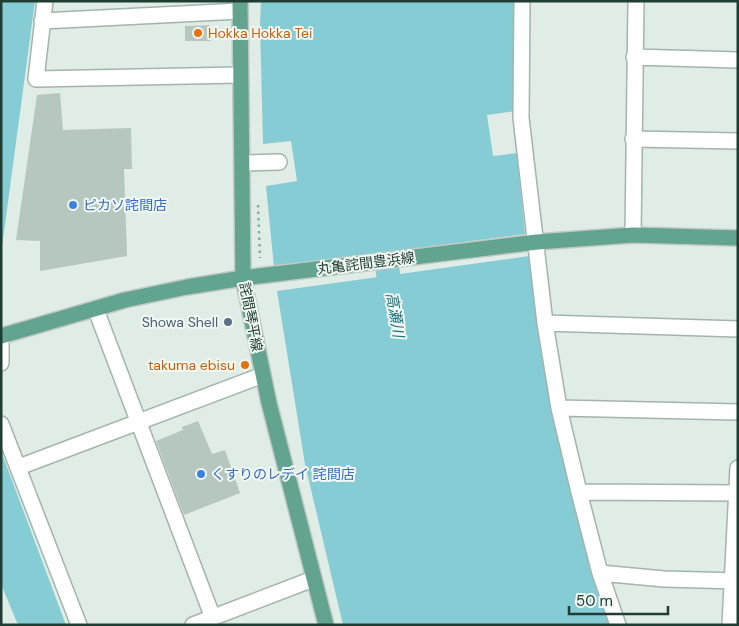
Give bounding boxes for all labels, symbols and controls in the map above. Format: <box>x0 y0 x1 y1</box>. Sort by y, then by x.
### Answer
place label: Hokka Hokka Tei <box>208 24 312 42</box>
marker: Hokka Hokka Tei <box>192 27 204 39</box>
place label: ピカソ詫間店 <box>83 196 167 214</box>
marker: ピカソ詫間店 <box>67 199 79 211</box>
street label: 丸亀詫間豊浜線 <box>316 248 416 278</box>
street label: 詫間琴平線 <box>235 281 267 353</box>
water label: 高瀬川 <box>382 291 409 341</box>
place label: Showa Shell <box>142 313 218 331</box>
marker: Showa Shell <box>222 316 234 328</box>
place label: takuma ebisu <box>148 356 235 374</box>
marker: takuma ebisu <box>239 359 251 371</box>
place label: くすりのレデイ 詫間店 <box>211 465 355 483</box>
marker: くすりのレデイ 詫間店 <box>195 468 207 480</box>
scale bar <box>569 584 668 616</box>
text: 50 m <box>576 591 613 611</box>

